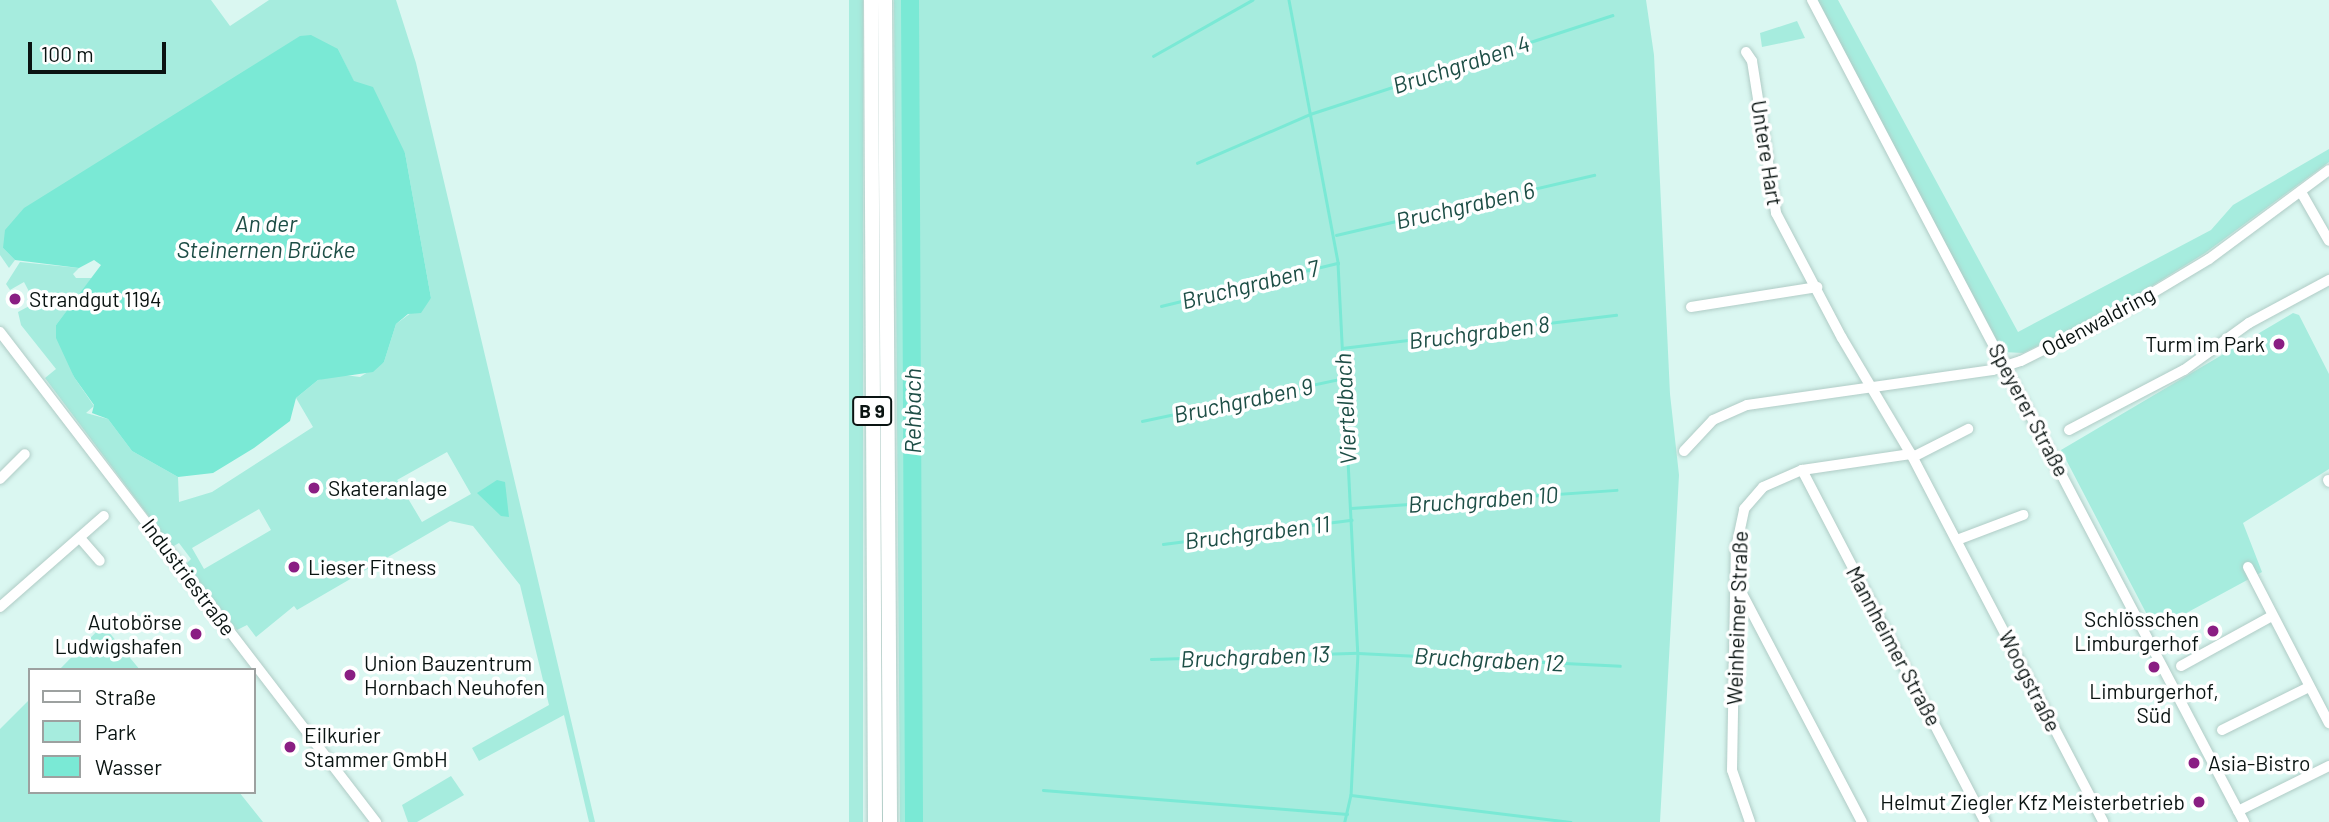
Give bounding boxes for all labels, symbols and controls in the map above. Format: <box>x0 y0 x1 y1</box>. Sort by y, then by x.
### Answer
scale bar <box>32 28 170 72</box>
water label: Bruchgraben 4 <box>1389 29 1533 99</box>
text: 100 m <box>41 41 94 66</box>
street label: Untere Hart <box>1746 98 1788 208</box>
water label: Bruchgraben 6 <box>1393 176 1537 234</box>
water label: An der Steinernen Brücke <box>177 209 355 263</box>
water label: Bruchgraben 7 <box>1178 254 1322 314</box>
street label: Odenwaldring <box>2037 281 2159 361</box>
place label: Strandgut 1194 <box>29 286 161 312</box>
marker: Strandgut 1194 <box>7 291 23 307</box>
water label: Bruchgraben 8 <box>1407 310 1551 354</box>
place label: Turm im Park <box>2145 331 2265 357</box>
marker: Turm im Park <box>2271 336 2287 352</box>
street label: Speyerer Straße <box>1983 339 2075 481</box>
water label: Viertelbach <box>1328 352 1362 466</box>
water label: Rehbach <box>898 368 926 454</box>
water label: Bruchgraben 9 <box>1171 372 1315 428</box>
road number: B 9 <box>851 396 893 426</box>
place label: Skateranlage <box>328 475 447 501</box>
marker: Skateranlage <box>306 480 322 496</box>
water label: Bruchgraben 10 <box>1407 480 1559 518</box>
water label: Bruchgraben 11 <box>1183 509 1331 555</box>
street label: Industriestraße <box>137 514 241 640</box>
street label: Weinheimer Straße <box>1721 530 1753 706</box>
place label: Lieser Fitness <box>308 554 436 580</box>
marker: Lieser Fitness <box>286 559 302 575</box>
street label: Mannheimer Straße <box>1841 562 1947 730</box>
place label: Schlösschen Limburgerhof <box>2074 606 2199 656</box>
place label: Autobörse Ludwigshafen <box>55 609 182 659</box>
marker: Schlösschen Limburgerhof <box>2205 623 2221 639</box>
marker: Autobörse Ludwigshafen <box>188 626 204 642</box>
street label: Woogstraße <box>1994 626 2066 736</box>
water label: Bruchgraben 13 <box>1180 640 1330 672</box>
water label: Bruchgraben 12 <box>1413 641 1565 677</box>
place label: Union Bauzentrum Hornbach Neuhofen <box>364 650 545 700</box>
marker: Limburgerhof, Süd <box>2146 659 2162 675</box>
marker: Union Bauzentrum Hornbach Neuhofen <box>342 667 358 683</box>
legend <box>28 668 256 794</box>
place label: Limburgerhof, Süd <box>2089 678 2219 728</box>
text: Straße <box>95 684 156 709</box>
text: Park <box>95 719 136 744</box>
place label: Eilkurier Stammer GmbH <box>304 722 448 772</box>
marker: Eilkurier Stammer GmbH <box>282 739 298 755</box>
place label: Asia-Bistro <box>2208 750 2310 776</box>
text: Wasser <box>95 754 162 779</box>
marker: Asia-Bistro <box>2186 755 2202 771</box>
place label: Helmut Ziegler Kfz Meisterbetrieb <box>1880 789 2185 815</box>
marker: Helmut Ziegler Kfz Meisterbetrieb <box>2191 794 2207 810</box>

